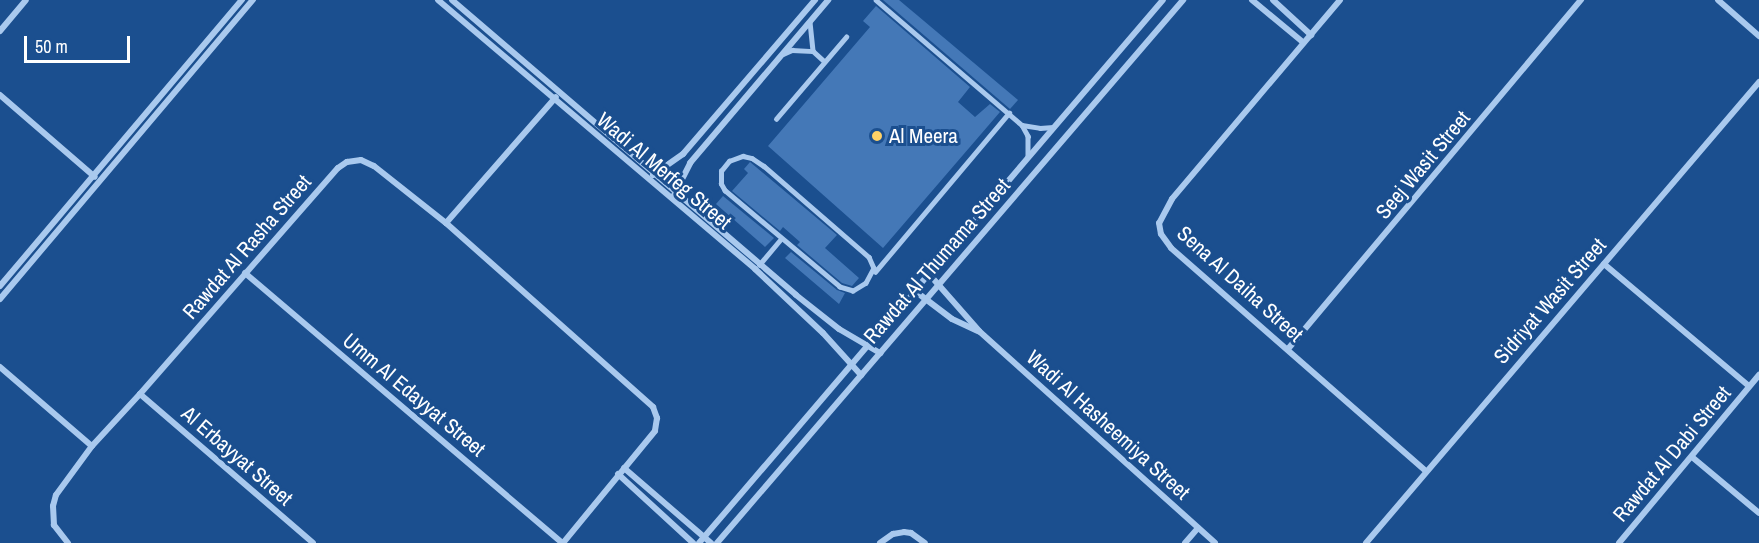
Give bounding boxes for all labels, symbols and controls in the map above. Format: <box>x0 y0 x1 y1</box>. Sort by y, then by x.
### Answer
scale bar <box>27 24 134 62</box>
text: 50 m <box>35 34 68 59</box>
street label: Seej Wasit Street <box>1370 106 1476 224</box>
street label: Wadi Al Merfeg Street <box>591 107 737 235</box>
place label: Al Meera <box>889 123 958 149</box>
marker: Al Meera <box>870 129 884 143</box>
street label: Rawdat Al Rasha Street <box>177 169 317 325</box>
street label: Rawdat Al Thumama Street <box>858 173 1016 349</box>
street label: Sena Al Daiha Street <box>1171 221 1309 347</box>
street label: Sidriyat Wasit Street <box>1489 233 1611 369</box>
street label: Umm Al Edayyat Street <box>337 328 491 462</box>
street label: Wadi Al Hasheemiya Street <box>1021 345 1195 505</box>
street label: Rawdat Al Dabi Street <box>1608 381 1736 527</box>
street label: Al Erbayyat Street <box>176 401 298 511</box>

